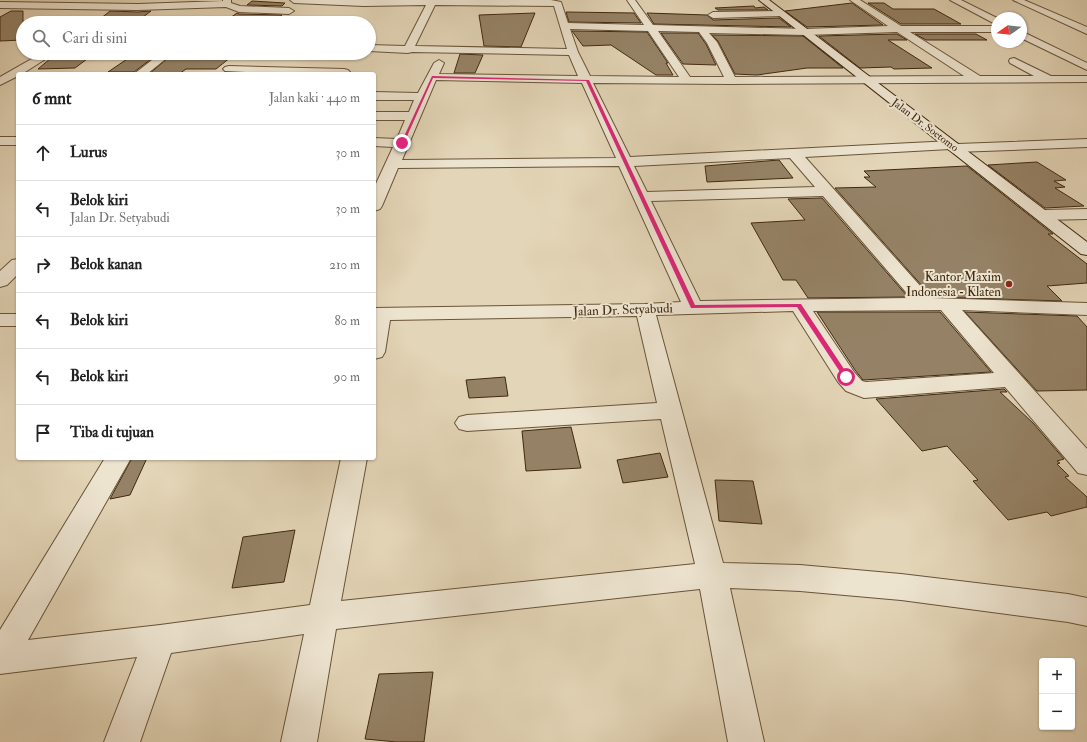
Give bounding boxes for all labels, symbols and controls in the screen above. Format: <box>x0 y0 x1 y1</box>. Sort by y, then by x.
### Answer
north arrow <box>991 12 1027 48</box>
search box <box>16 16 376 60</box>
icon: search <box>30 27 52 49</box>
text: Cari di sini <box>62 29 127 48</box>
text: 6 mnt <box>32 88 72 109</box>
text: Jalan kaki · 440 m <box>269 90 360 106</box>
street label: Jalan Dr. Soetomo <box>888 95 961 155</box>
route end <box>393 134 411 152</box>
icon: ahead <box>32 142 54 164</box>
text: Lurus <box>70 143 107 162</box>
text: 30 m <box>336 145 360 161</box>
text: Belok kiri <box>70 191 128 210</box>
icon: left <box>32 198 54 220</box>
text: 30 m <box>336 201 360 217</box>
text: Jalan Dr. Setyabudi <box>70 210 170 226</box>
icon: right <box>32 254 54 276</box>
text: Belok kanan <box>70 255 142 274</box>
text: 210 m <box>329 257 360 273</box>
place label: Kantor Maxim Indonesia - Klaten <box>906 269 1001 300</box>
marker: Kantor Maxim Indonesia - Klaten <box>1004 279 1014 289</box>
street label: Jalan Dr. Setyabudi <box>572 300 674 321</box>
icon: left <box>32 310 54 332</box>
text: Belok kiri <box>70 311 128 330</box>
text: 80 m <box>334 313 360 329</box>
icon: left <box>32 366 54 388</box>
text: Belok kiri <box>70 367 128 386</box>
route start <box>837 368 855 386</box>
text: 90 m <box>334 369 360 385</box>
icon: arrive <box>32 422 54 444</box>
text: Tiba di tujuan <box>70 423 154 442</box>
map controls <box>1039 658 1075 730</box>
button: + <box>1039 658 1075 694</box>
button: − <box>1039 694 1075 730</box>

